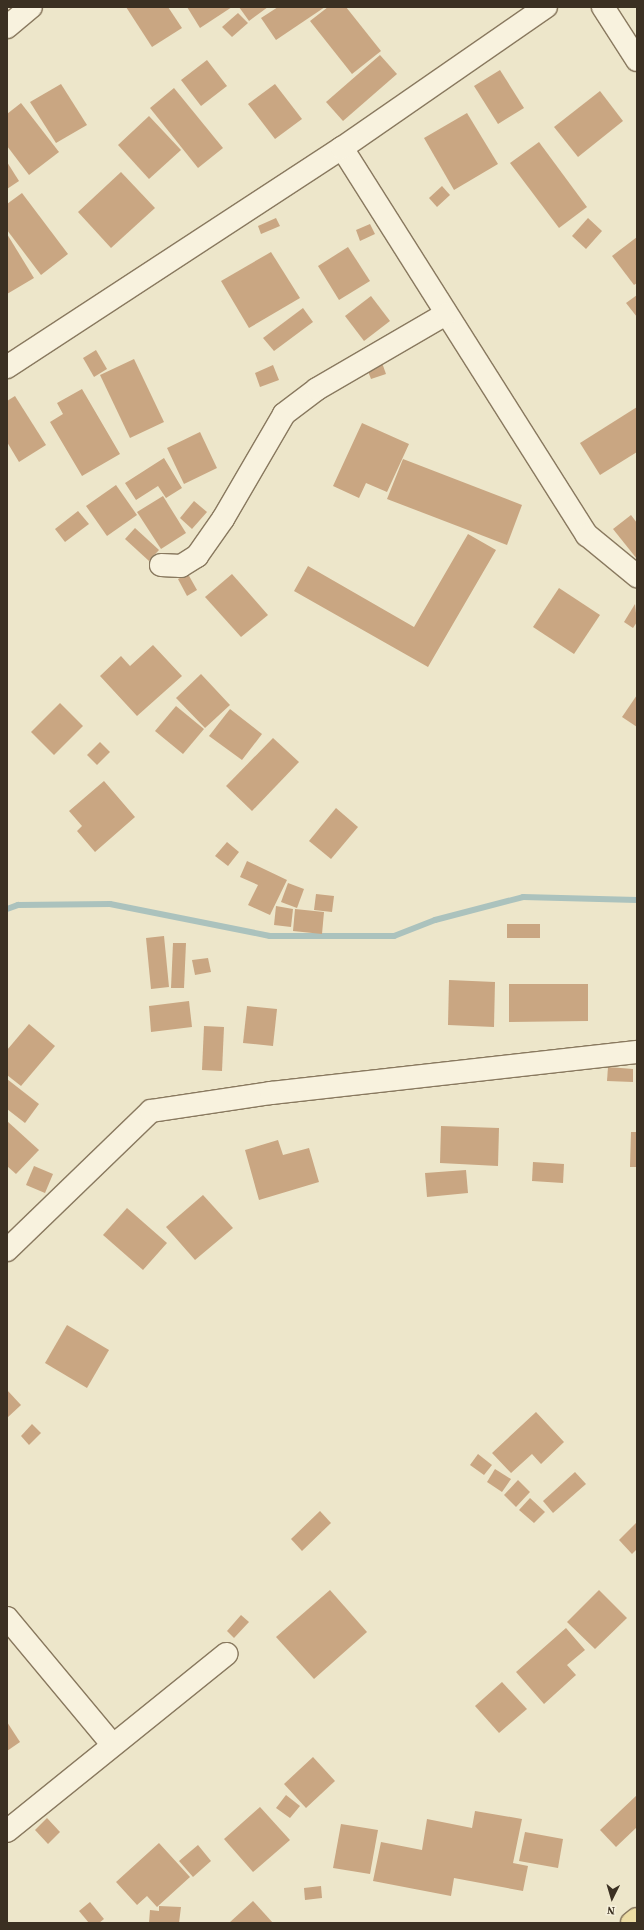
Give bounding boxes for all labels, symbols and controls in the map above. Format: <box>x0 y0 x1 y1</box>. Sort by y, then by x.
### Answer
north arrow <box>592 1878 632 1918</box>
text: N <box>606 1903 616 1918</box>

